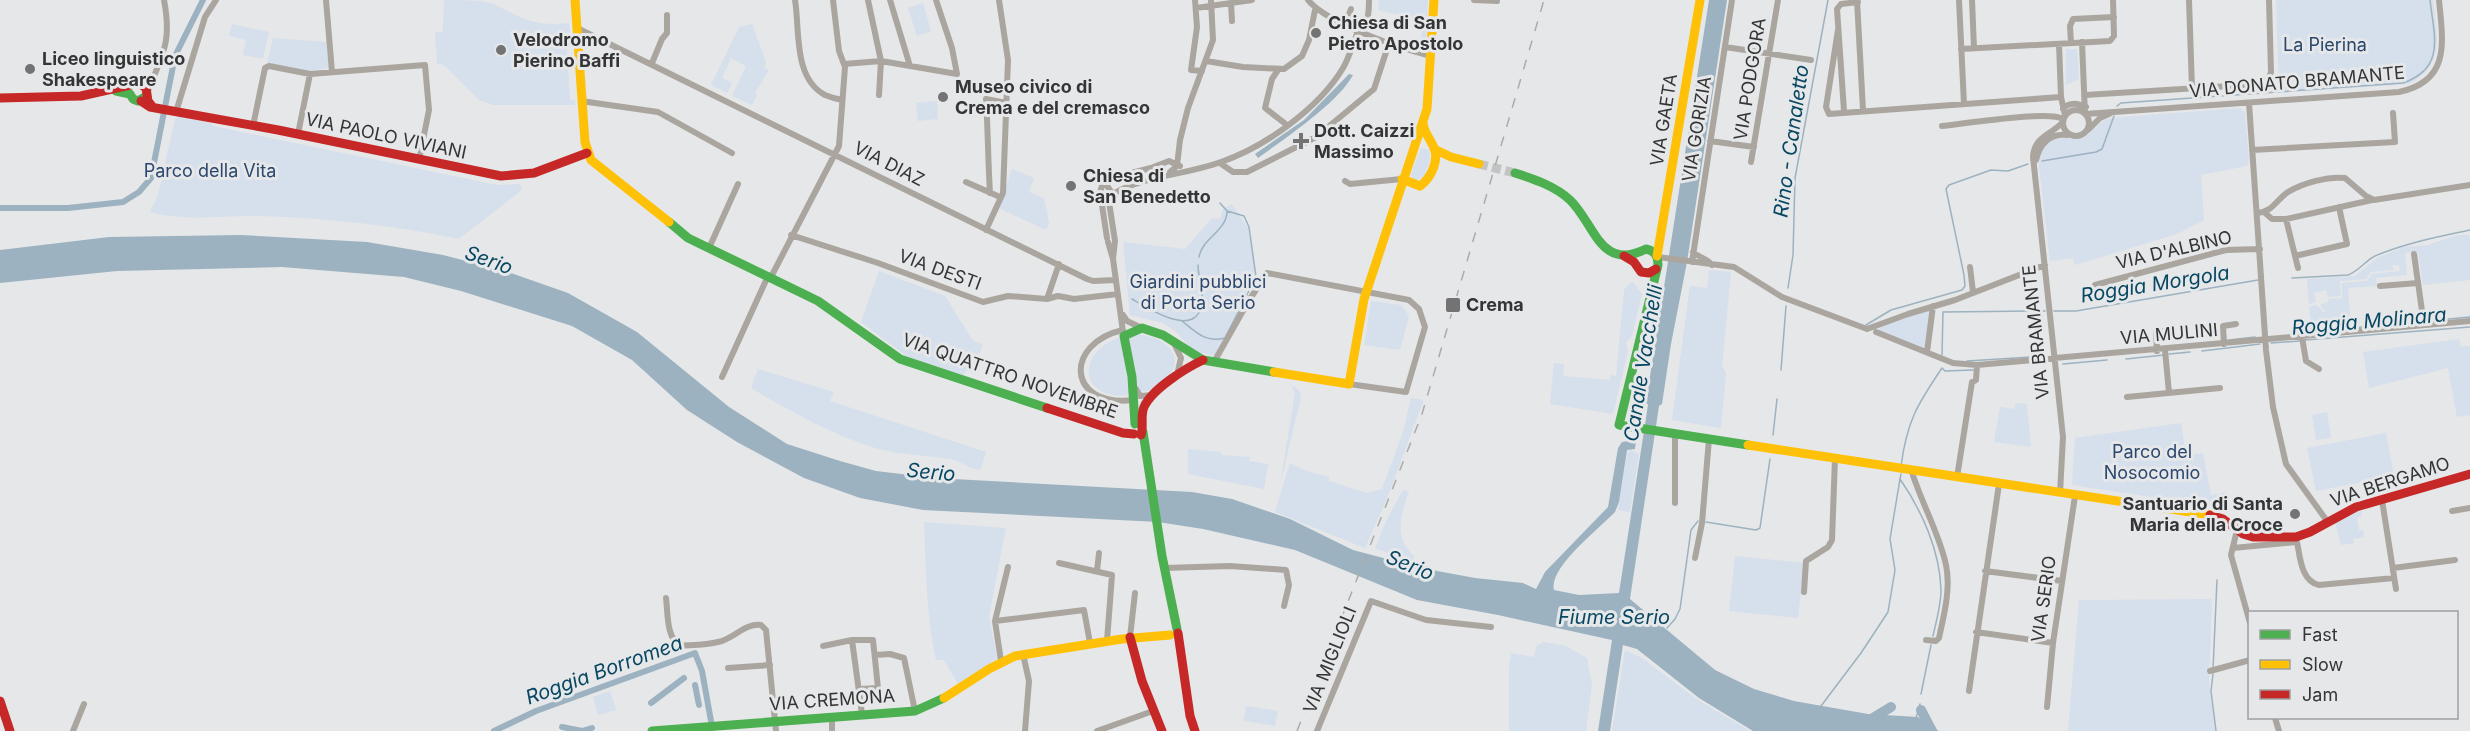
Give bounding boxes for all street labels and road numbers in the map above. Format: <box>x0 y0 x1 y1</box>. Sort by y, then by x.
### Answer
street label: VIA PODGORA <box>1729 16 1770 142</box>
street label: VIA DONATO BRAMANTE <box>2188 62 2406 101</box>
street label: VIA GAETA <box>1646 72 1681 168</box>
street label: VIA GORIZIA <box>1678 74 1715 183</box>
street label: VIA PAOLO VIVIANI <box>304 108 469 163</box>
street label: VIA DIAZ <box>850 137 928 190</box>
street label: VIA D'ALBINO <box>2114 226 2234 273</box>
street label: VIA DESTI <box>896 245 984 294</box>
street label: VIA BRAMANTE <box>2018 264 2053 400</box>
street label: VIA MULINI <box>2119 319 2219 348</box>
street label: VIA QUATTRO NOVEMBRE <box>900 329 1121 422</box>
street label: VIA BERGAMO <box>2327 452 2452 511</box>
street label: VIA SERIO <box>2027 554 2060 644</box>
street label: VIA MIGLIOLI <box>1299 603 1360 716</box>
street label: VIA CREMONA <box>768 685 896 714</box>

